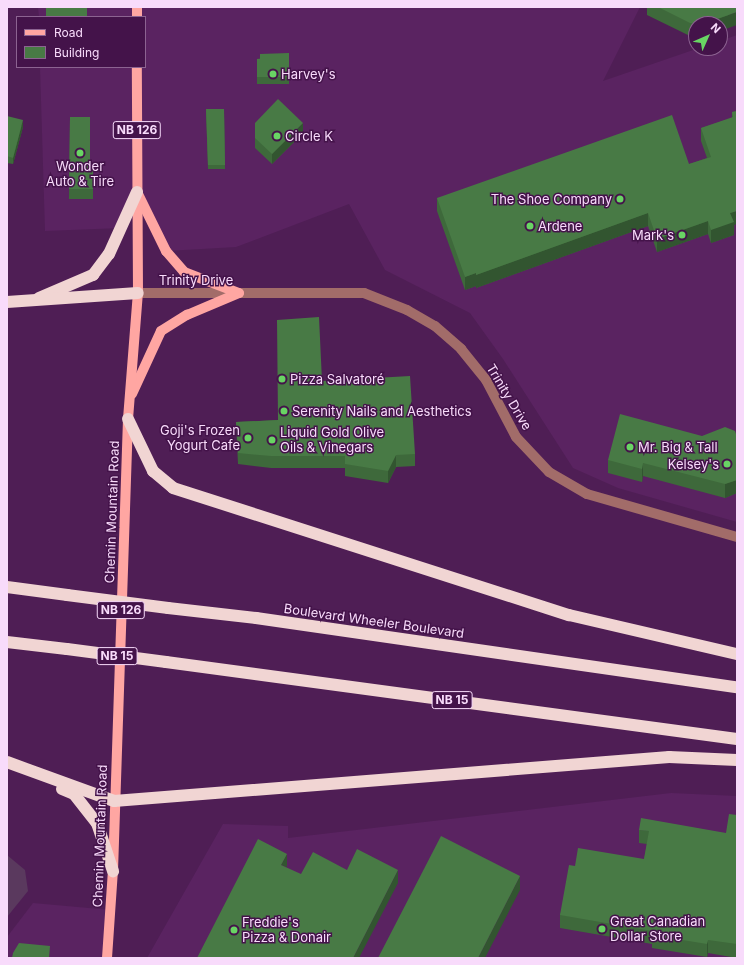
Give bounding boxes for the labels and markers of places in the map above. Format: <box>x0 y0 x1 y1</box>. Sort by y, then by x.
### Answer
place label: Harvey's <box>281 66 336 82</box>
marker: Harvey's <box>268 69 278 79</box>
place label: Circle K <box>285 128 333 144</box>
marker: Circle K <box>272 131 282 141</box>
marker: Wonder Auto & Tire <box>75 148 85 158</box>
place label: Wonder Auto & Tire <box>46 159 114 190</box>
place label: The Shoe Company <box>491 191 612 207</box>
marker: The Shoe Company <box>615 194 625 204</box>
place label: Ardene <box>538 218 582 234</box>
marker: Ardene <box>525 221 535 231</box>
place label: Mark's <box>632 227 674 243</box>
marker: Mark's <box>677 230 687 240</box>
place label: Pizza Salvatoré <box>290 371 384 387</box>
marker: Pizza Salvatoré <box>277 374 287 384</box>
place label: Serenity Nails and Aesthetics <box>292 403 472 419</box>
marker: Serenity Nails and Aesthetics <box>279 406 289 416</box>
place label: Goji's Frozen Yogurt Cafe <box>160 423 240 454</box>
place label: Liquid Gold Olive Oils & Vinegars <box>280 425 384 456</box>
marker: Goji's Frozen Yogurt Cafe <box>243 433 253 443</box>
marker: Liquid Gold Olive Oils & Vinegars <box>267 435 277 445</box>
place label: Mr. Big & Tall <box>638 439 718 455</box>
marker: Mr. Big & Tall <box>625 442 635 452</box>
place label: Kelsey's <box>668 456 719 472</box>
marker: Kelsey's <box>722 459 732 469</box>
place label: Great Canadian Dollar Store <box>610 914 705 945</box>
place label: Freddie's Pizza & Donair <box>242 915 331 946</box>
marker: Great Canadian Dollar Store <box>597 924 607 934</box>
marker: Freddie's Pizza & Donair <box>229 925 239 935</box>

